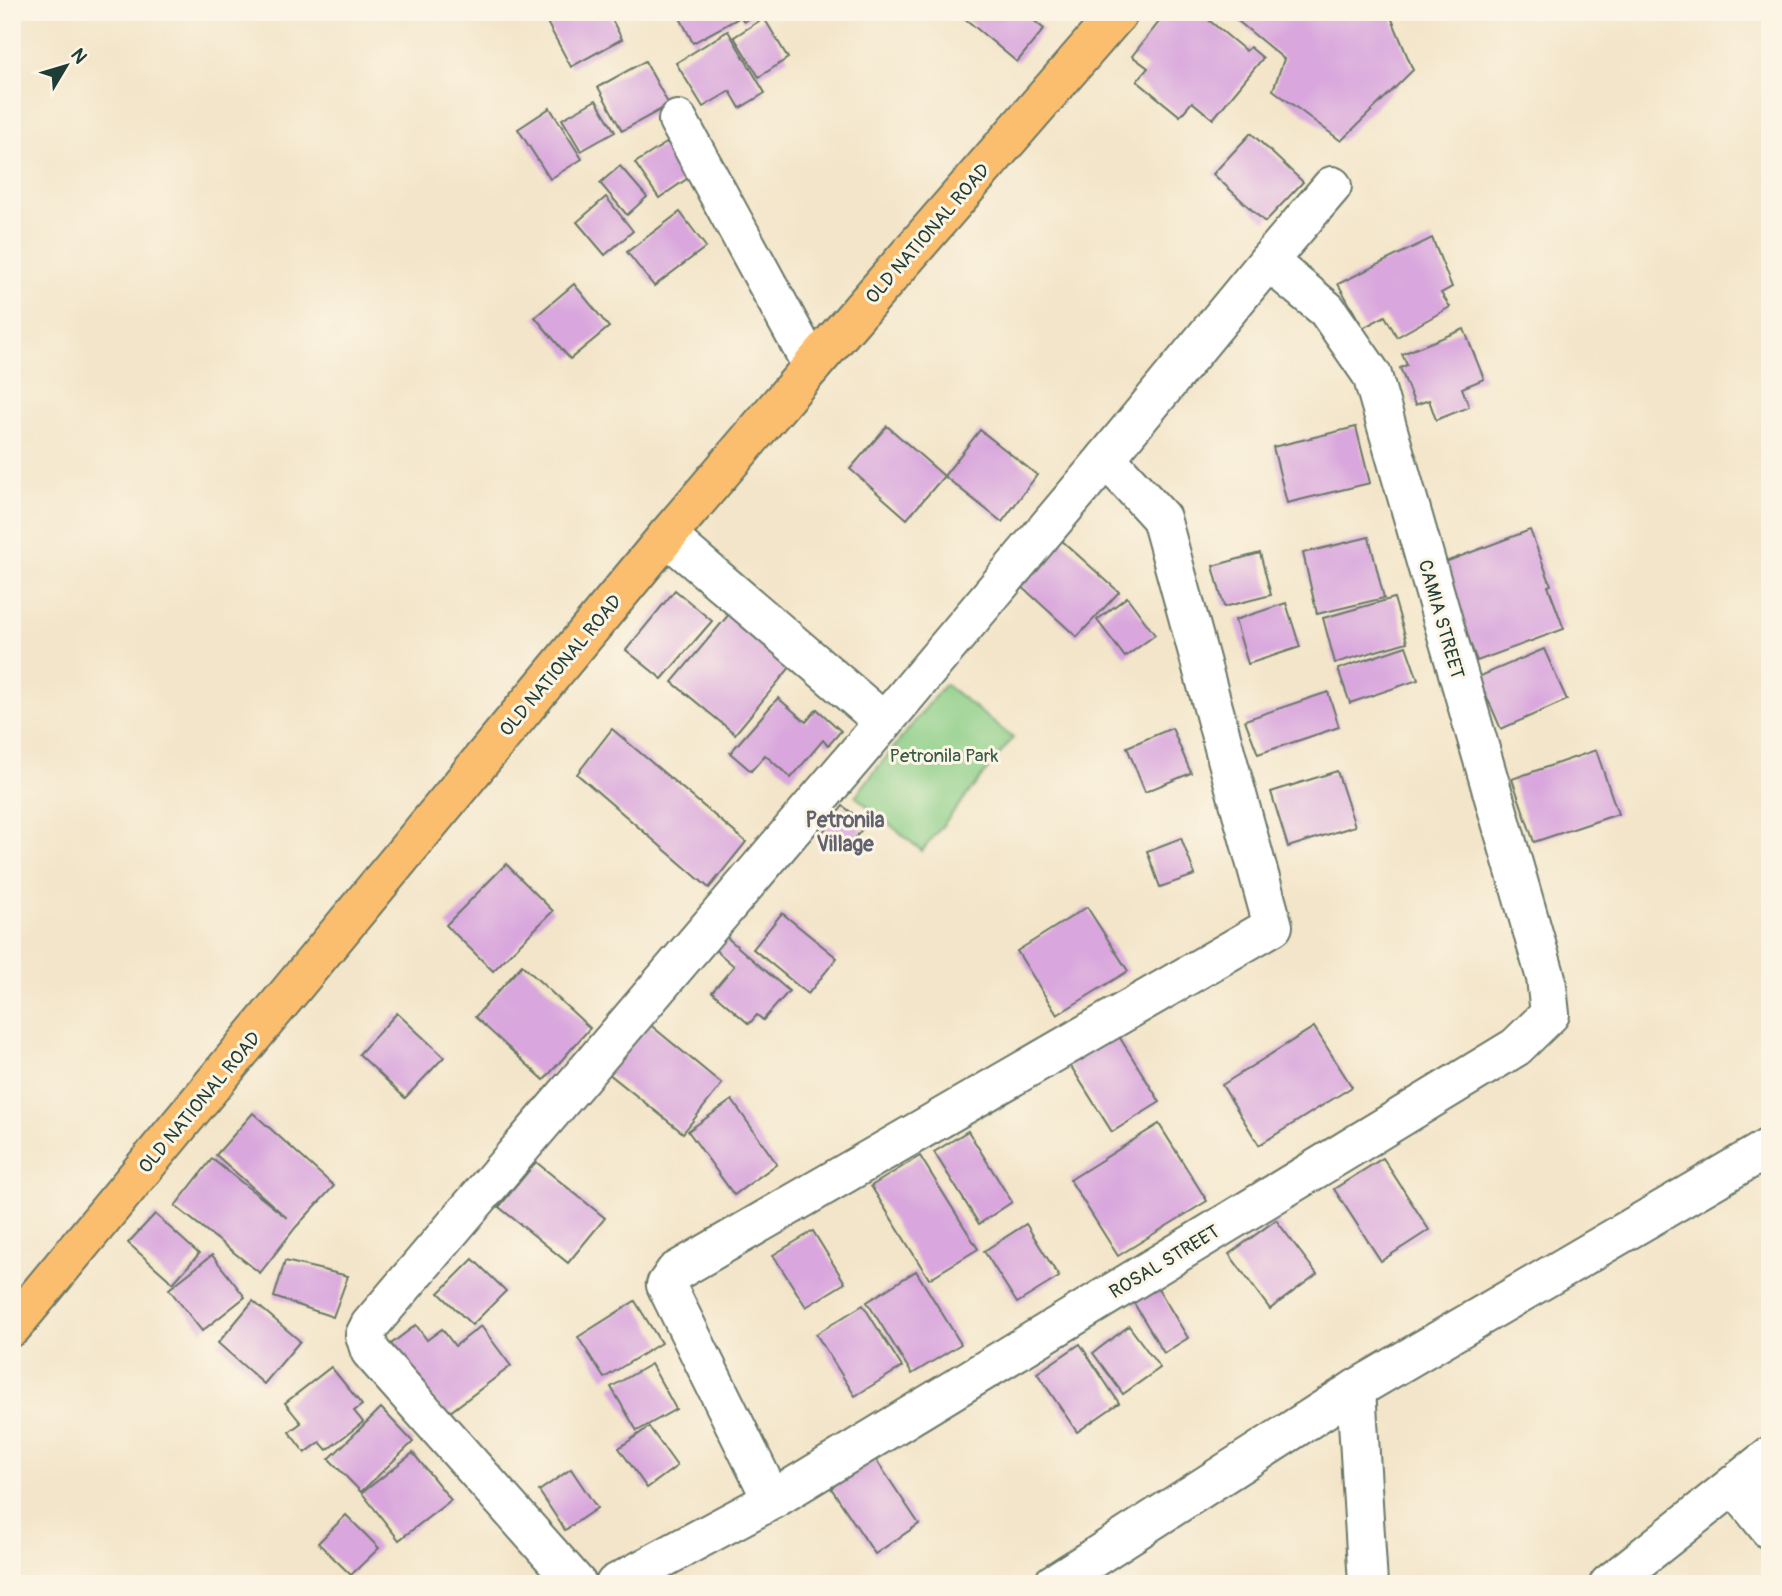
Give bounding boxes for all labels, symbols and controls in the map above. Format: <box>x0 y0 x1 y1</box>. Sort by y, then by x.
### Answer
north arrow <box>32 32 102 102</box>
text: N <box>65 44 92 69</box>
street label: OLD NATIONAL ROAD <box>860 159 995 309</box>
street label: CAMIA STREET <box>1413 557 1469 681</box>
street label: OLD NATIONAL ROAD <box>494 590 627 741</box>
park label: Petronila Park <box>890 744 998 768</box>
district label: Petronila Village <box>806 807 885 858</box>
street label: OLD NATIONAL ROAD <box>133 1027 266 1178</box>
street label: ROSAL STREET <box>1105 1220 1224 1304</box>

